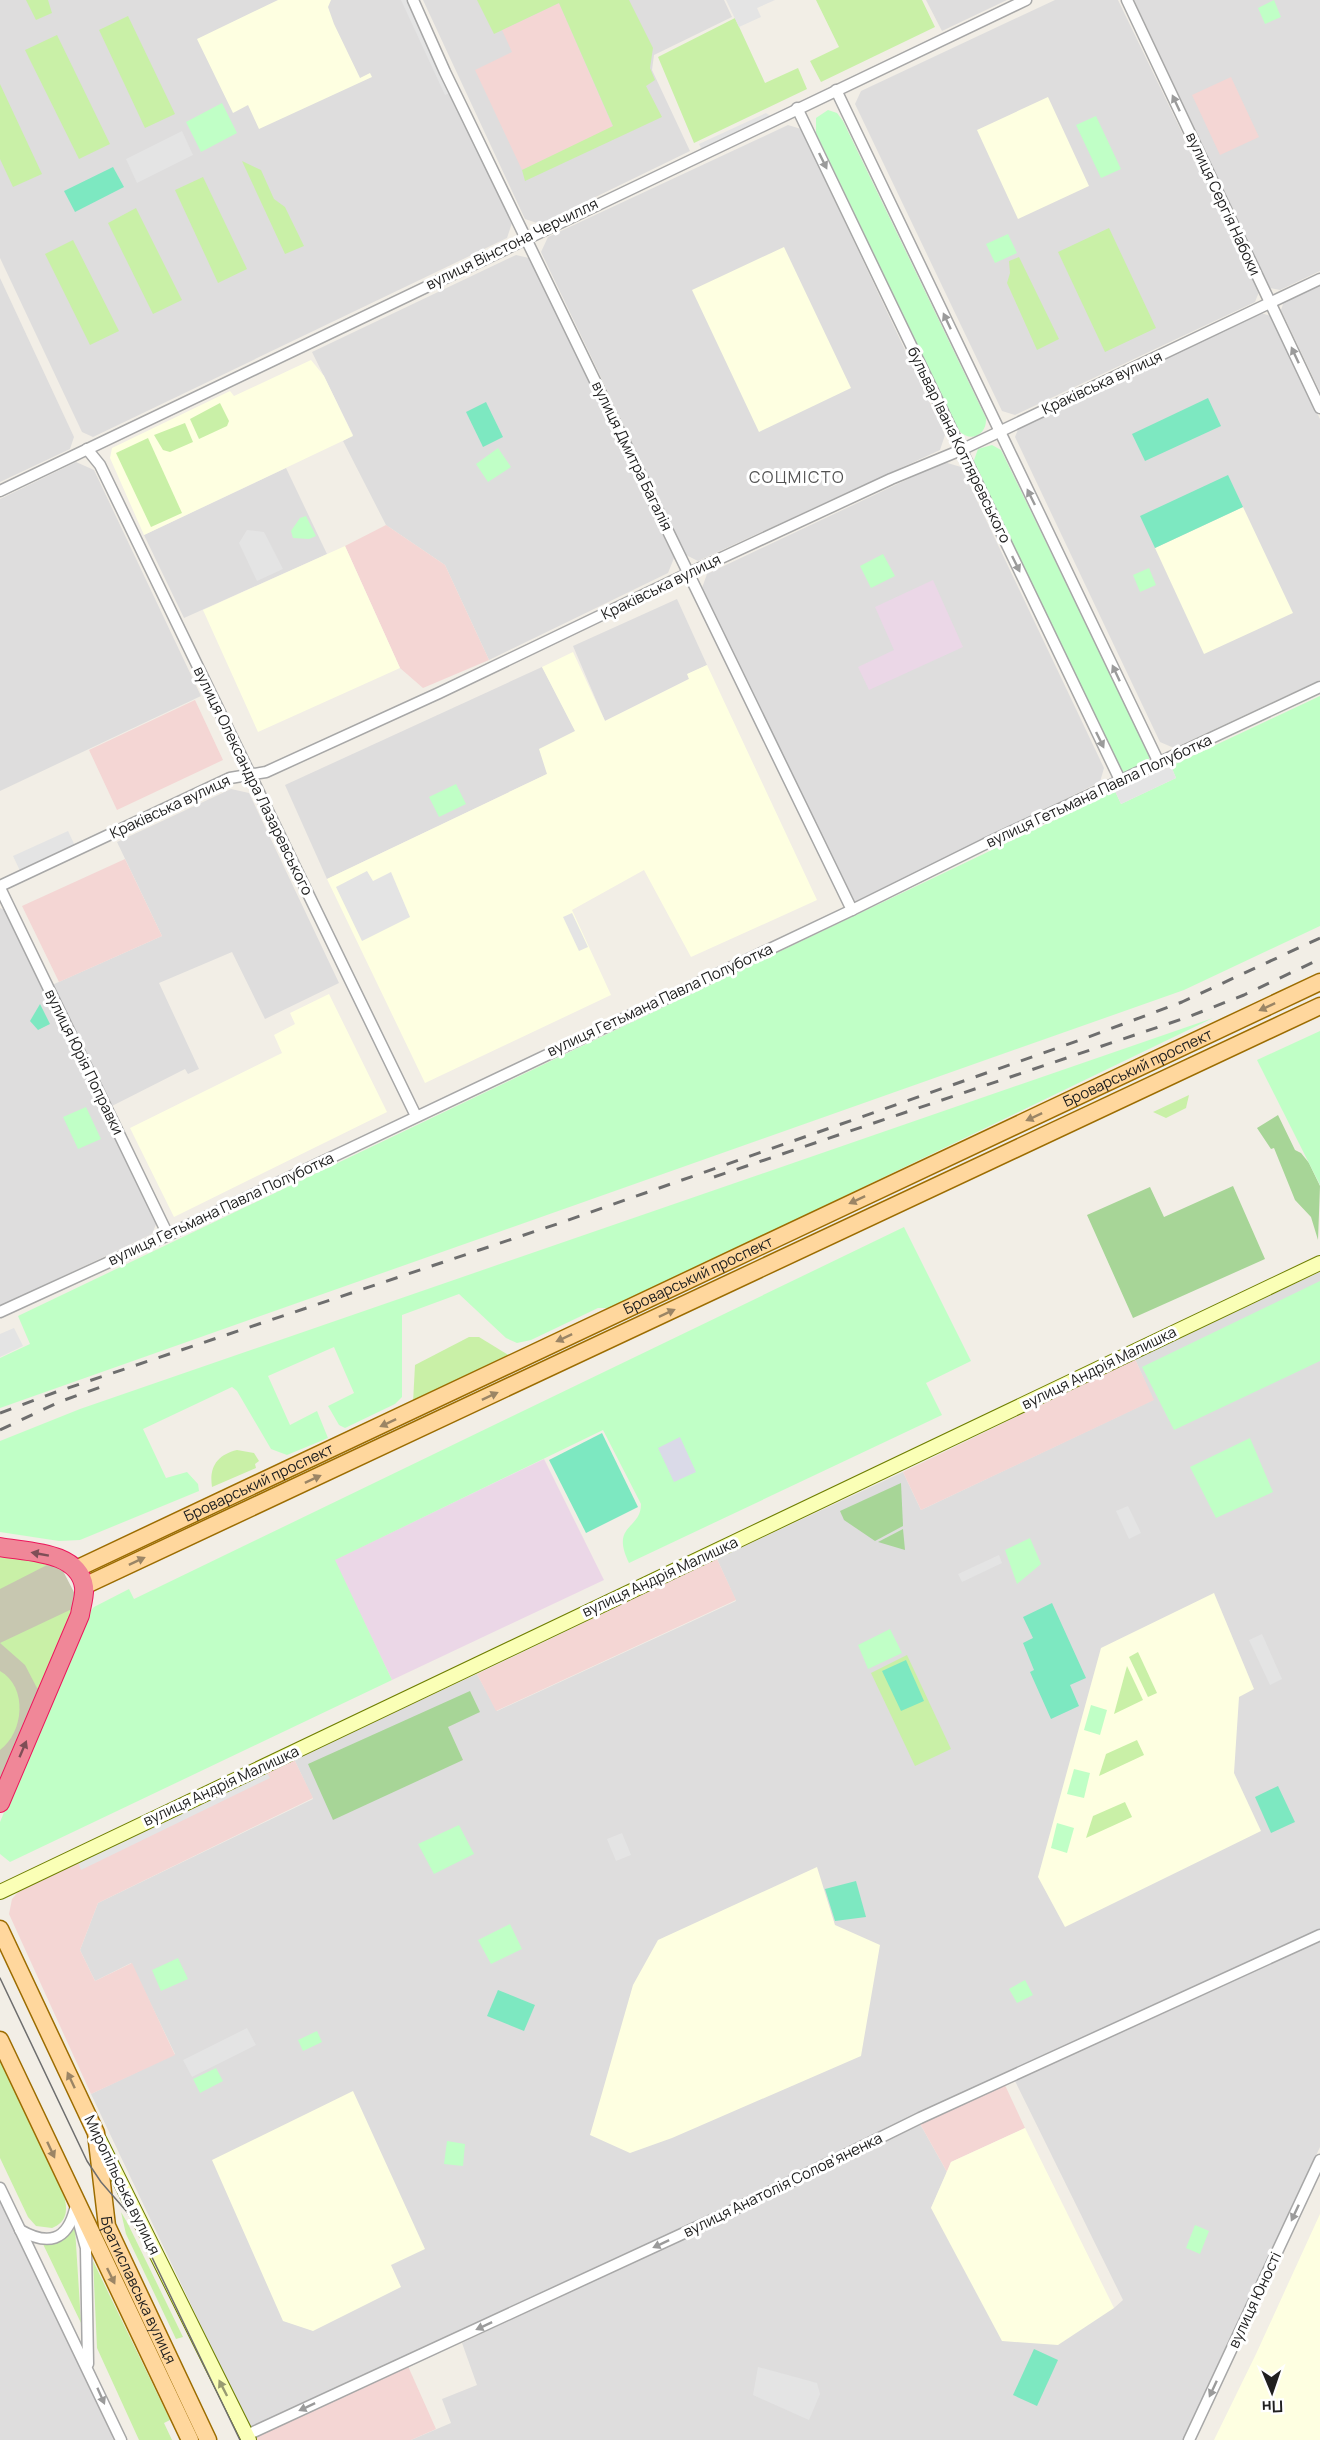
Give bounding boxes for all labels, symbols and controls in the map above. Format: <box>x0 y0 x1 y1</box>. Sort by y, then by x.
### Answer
one-way arrow <box>1172 94 1181 111</box>
street label: вулиця Сергія Набоки <box>1181 129 1266 279</box>
one-way arrow <box>817 152 827 170</box>
street label: вулиця Вінстона Черчилля <box>422 193 601 294</box>
one-way arrow <box>942 312 952 330</box>
street label: бульвар Івана Котляревського <box>903 343 1016 547</box>
street label: Краківська вулиця <box>1038 345 1165 420</box>
one-way arrow <box>1291 347 1300 364</box>
street label: вулиця Дмитра Багалія <box>587 377 678 534</box>
district label: СОЦМІСТО <box>749 466 845 488</box>
one-way arrow <box>1027 488 1036 505</box>
street label: Краківська вулиця <box>598 548 724 625</box>
one-way arrow <box>1011 556 1020 573</box>
street label: вулиця Олександра Лазаревського <box>189 663 318 899</box>
one-way arrow <box>1111 664 1120 681</box>
street label: вулиця Гетьмана Павла Полуботка <box>983 729 1215 852</box>
one-way arrow <box>1095 732 1104 749</box>
street label: Краківська вулиця <box>106 769 233 844</box>
street label: вулиця Гетьмана Павла Полуботка <box>544 938 776 1061</box>
street label: вулиця Юрія Поправки <box>40 985 129 1138</box>
one-way arrow <box>1259 1003 1276 1012</box>
street label: Броварський проспект <box>1059 1023 1216 1112</box>
one-way arrow <box>1024 1112 1042 1122</box>
street label: вулиця Гетьмана Павла Полуботка <box>105 1147 337 1270</box>
one-way arrow <box>848 1195 866 1205</box>
street label: Броварський проспект <box>620 1231 777 1319</box>
one-way arrow <box>658 1309 675 1318</box>
street label: вулиця Андрія Малишка <box>1018 1321 1180 1414</box>
one-way arrow <box>555 1333 572 1342</box>
one-way arrow <box>481 1392 498 1401</box>
one-way arrow <box>380 1418 397 1427</box>
street label: Броварський проспект <box>180 1438 337 1527</box>
one-way arrow <box>305 1475 322 1484</box>
street label: вулиця Андрія Малишка <box>578 1531 741 1622</box>
one-way arrow <box>30 1549 49 1558</box>
one-way arrow <box>128 1557 145 1566</box>
one-way arrow <box>18 1740 28 1758</box>
street label: вулиця Андрія Малишка <box>139 1740 302 1831</box>
one-way arrow <box>67 2072 76 2089</box>
street label: Миропільська вулиця <box>79 2111 165 2258</box>
street label: вулиця Анатолія Соловʼяненка <box>680 2127 886 2242</box>
one-way arrow <box>47 2141 56 2158</box>
one-way arrow <box>1291 2204 1300 2221</box>
street label: Братиславська вулиця <box>96 2215 182 2367</box>
one-way arrow <box>652 2240 669 2249</box>
street label: вулиця Юності <box>1223 2248 1286 2351</box>
one-way arrow <box>106 2267 115 2284</box>
one-way arrow <box>475 2321 492 2330</box>
north arrow <box>1242 2362 1302 2422</box>
one-way arrow <box>219 2379 228 2396</box>
one-way arrow <box>1208 2381 1217 2398</box>
one-way arrow <box>96 2387 105 2404</box>
text: Пн <box>1261 2396 1284 2418</box>
one-way arrow <box>298 2403 315 2412</box>

